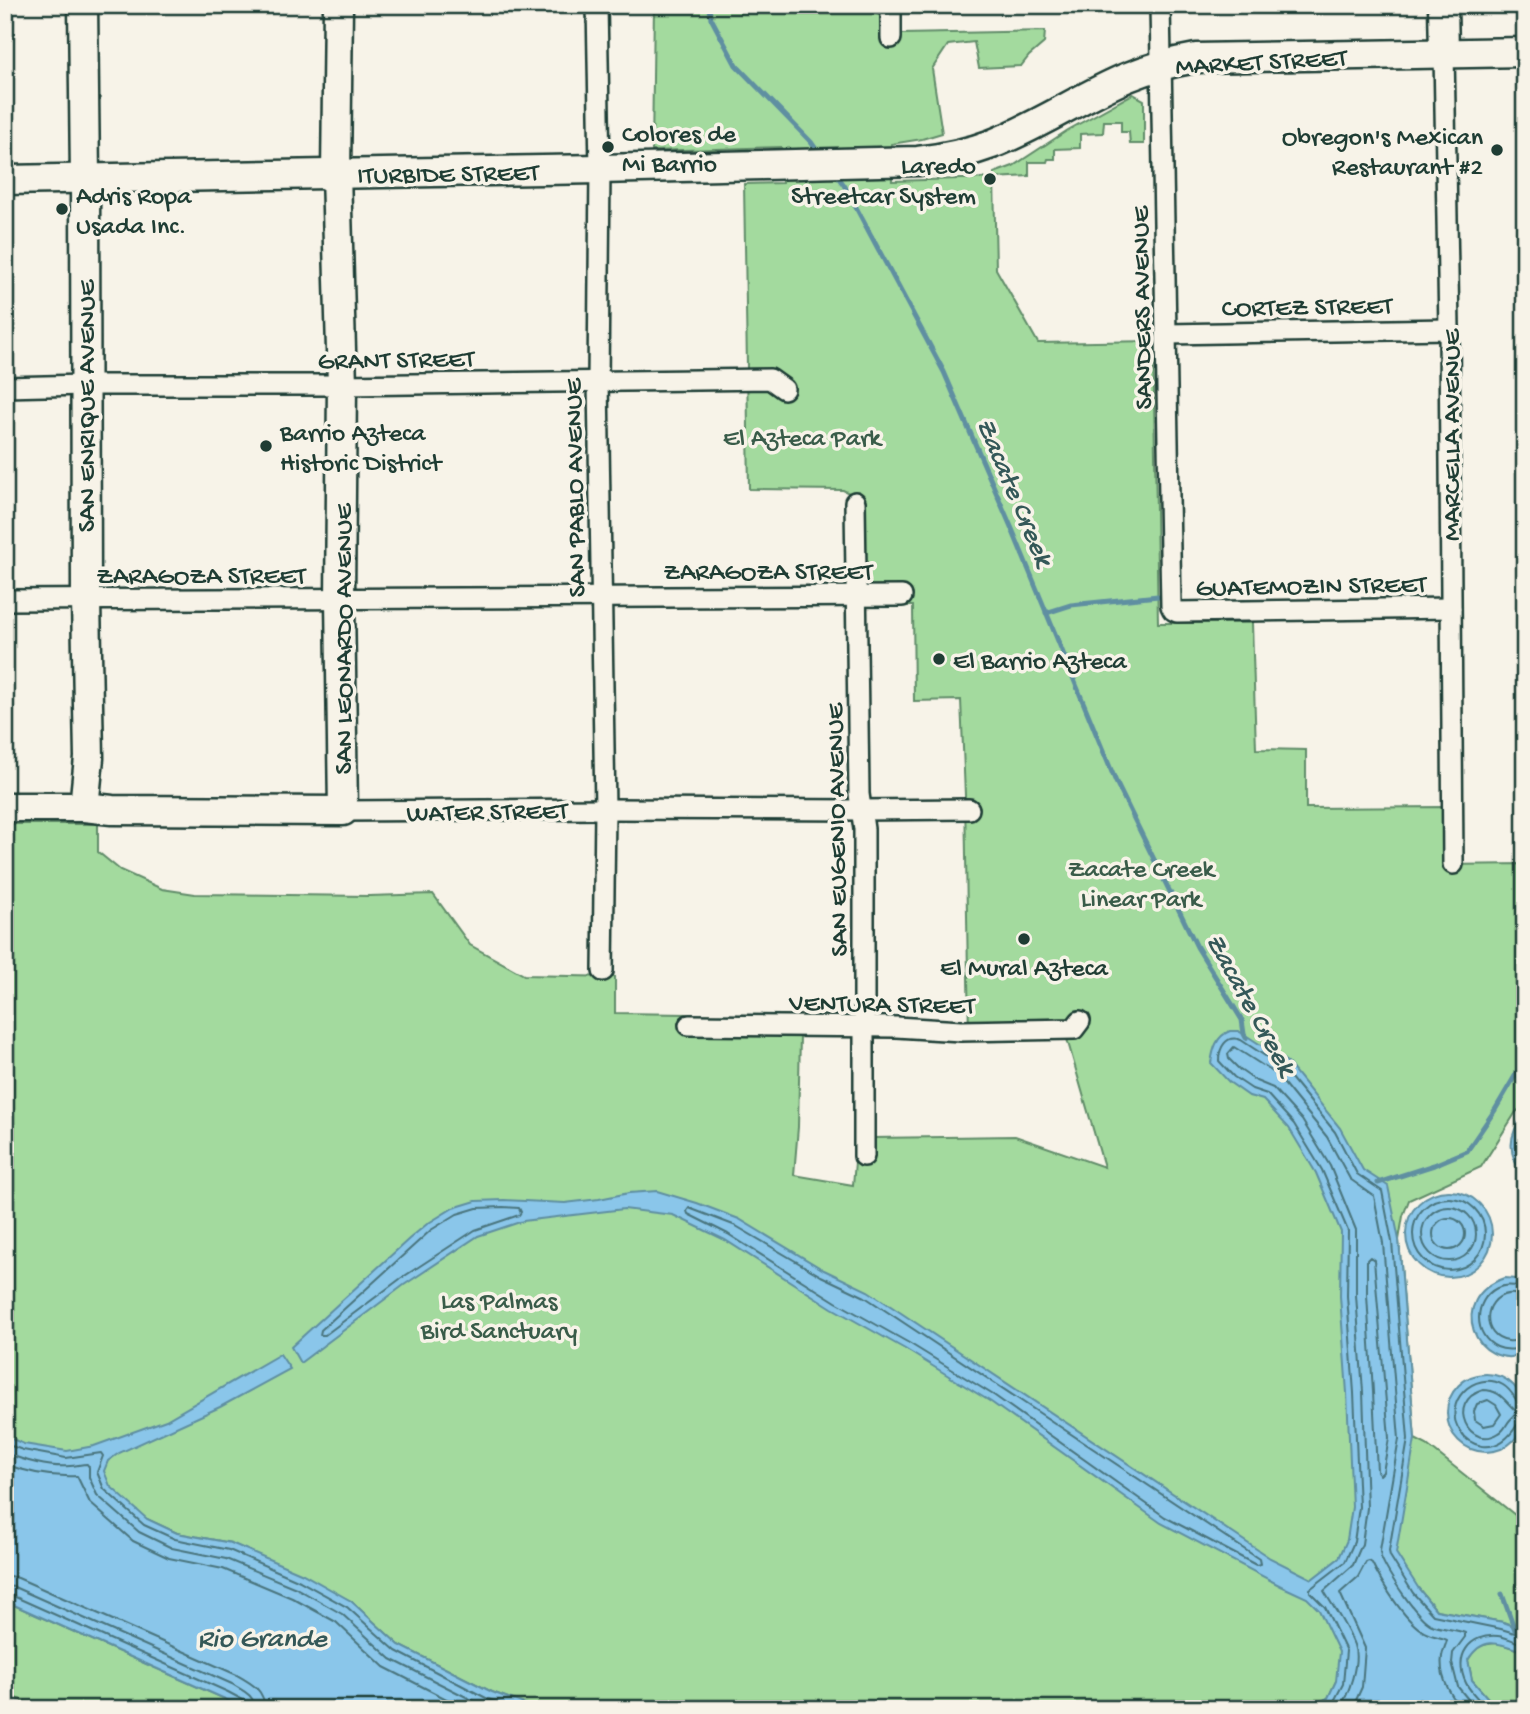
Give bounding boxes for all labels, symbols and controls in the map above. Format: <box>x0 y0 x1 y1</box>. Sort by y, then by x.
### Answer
street label: MARKET STREET <box>1175 44 1349 84</box>
place label: Colores de Mi Barrio <box>622 121 736 182</box>
place label: Obregon's Mexican Restaurant #2 <box>1282 124 1484 185</box>
marker: Colores de Mi Barrio <box>600 139 616 155</box>
marker: Obregon's Mexican Restaurant #2 <box>1489 142 1505 158</box>
place label: Laredo Streetcar System <box>791 153 976 214</box>
street label: ITURBIDE STREET <box>357 159 540 194</box>
marker: Laredo Streetcar System <box>982 171 998 187</box>
place label: Adris Ropa Usada Inc. <box>76 183 193 244</box>
marker: Adris Ropa Usada Inc. <box>54 201 70 217</box>
street label: SANDERS AVENUE <box>1127 205 1162 410</box>
street label: SAN ENRIQUE AVENUE <box>74 279 105 532</box>
street label: CORTEZ STREET <box>1222 292 1394 326</box>
street label: MARCELLA AVENUE <box>1439 328 1470 541</box>
street label: GRANT STREET <box>318 346 476 379</box>
street label: SAN PABLO AVENUE <box>560 377 595 598</box>
water label: Zacate Creek <box>967 414 1060 574</box>
place label: Barrio Azteca Historic District <box>279 420 443 481</box>
park label: El Azteca Park <box>723 425 883 456</box>
marker: Barrio Azteca Historic District <box>258 438 274 454</box>
street label: SAN LEONARDO AVENUE <box>331 503 362 774</box>
street label: ZARAGOZA STREET <box>663 559 874 590</box>
street label: ZARAGOZA STREET <box>96 563 307 594</box>
street label: GUATEMOZIN STREET <box>1195 571 1428 606</box>
place label: El Barrio Azteca <box>953 648 1128 679</box>
marker: El Barrio Azteca <box>931 651 947 667</box>
street label: SAN EUGENIO AVENUE <box>822 702 857 957</box>
street label: WATER STREET <box>406 798 569 831</box>
park label: Zacate Creek Linear Park <box>1068 856 1217 917</box>
water label: Zacate Creek <box>1196 928 1303 1084</box>
marker: El Mural Azteca <box>1016 931 1032 947</box>
place label: El Mural Azteca <box>940 955 1110 986</box>
street label: VENTURA STREET <box>788 989 976 1024</box>
park label: Las Palmas Bird Sanctuary <box>420 1288 577 1349</box>
water label: Rio Grande <box>197 1624 328 1657</box>

